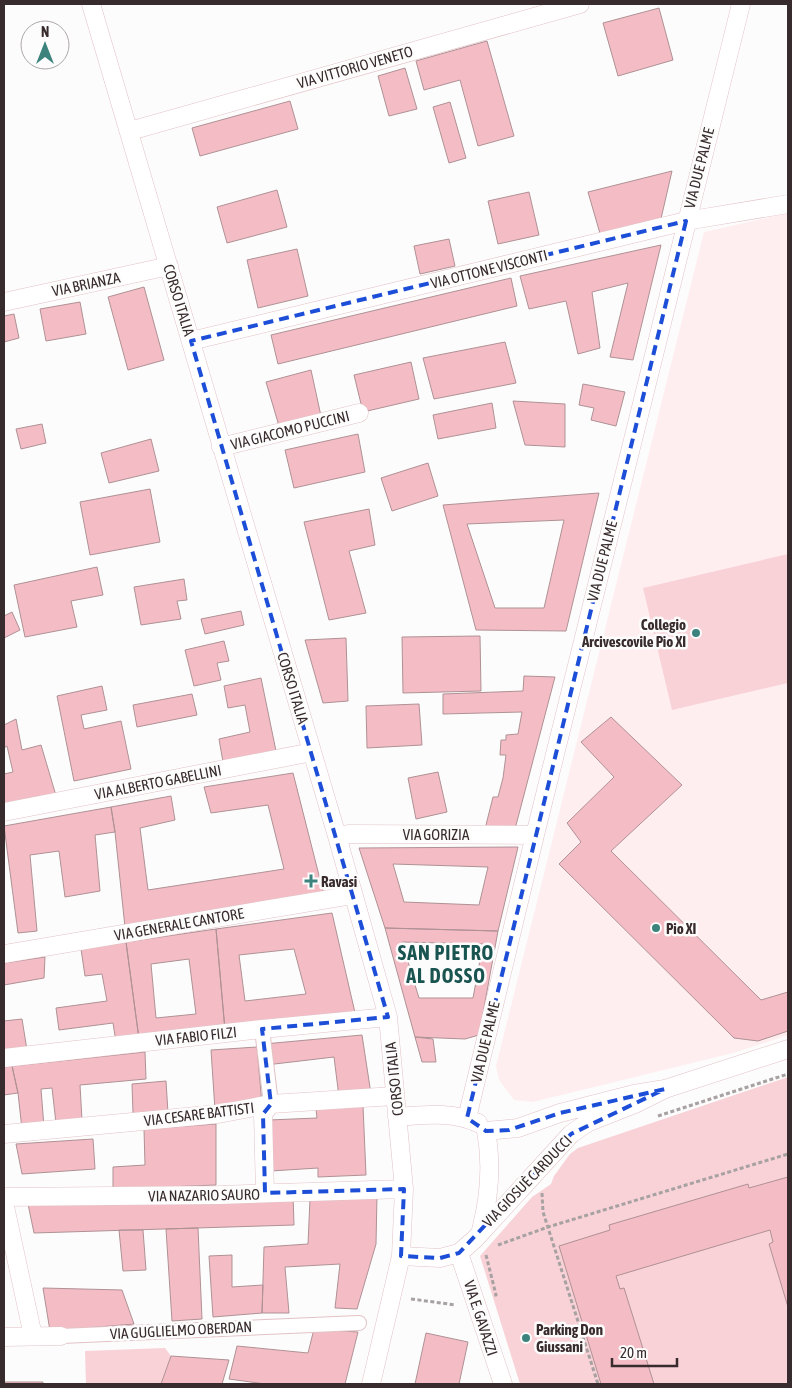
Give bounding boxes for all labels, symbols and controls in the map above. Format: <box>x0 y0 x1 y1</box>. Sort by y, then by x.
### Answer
north arrow <box>20 20 70 70</box>
text: N <box>41 24 49 40</box>
street label: VIA VITTORIO VENETO <box>295 42 415 92</box>
street label: VIA DUE PALME <box>681 125 717 210</box>
street label: VIA OTTONE VISCONTI <box>429 246 549 292</box>
street label: CORSO ITALIA <box>160 262 198 338</box>
street label: VIA BRIANZA <box>50 268 122 300</box>
street label: VIA GIACOMO PUCCINI <box>229 407 351 453</box>
street label: VIA DUE PALME <box>584 518 620 603</box>
place label: Collegio Arcivescovile Pio XI <box>581 616 686 650</box>
marker: Collegio Arcivescovile Pio XI <box>690 627 702 639</box>
street label: CORSO ITALIA <box>274 650 312 726</box>
street label: VIA ALBERTO GABELLINI <box>93 761 223 803</box>
street label: VIA GORIZIA <box>403 826 470 843</box>
place label: Ravasi <box>321 873 357 890</box>
marker: Ravasi <box>305 875 317 887</box>
street label: VIA GENERALE CANTORE <box>113 904 246 944</box>
place label: Pio XI <box>666 920 697 937</box>
marker: Pio XI <box>650 922 662 934</box>
district label: SAN PIETRO AL DOSSO <box>398 941 494 987</box>
street label: VIA DUE PALME <box>467 999 503 1084</box>
street label: VIA FABIO FILZI <box>154 1023 238 1049</box>
street label: CORSO ITALIA <box>382 1041 406 1117</box>
street label: VIA CESARE BATTISTI <box>143 1099 255 1129</box>
street label: VIA GIOSUÈ CARDUCCI <box>479 1132 575 1230</box>
street label: VIA NAZARIO SAURO <box>148 1186 260 1204</box>
street label: VIA E. GAVAZZI <box>461 1278 501 1358</box>
street label: VIA GUGLIELMO OBERDAN <box>109 1318 253 1342</box>
place label: Parking Don Giussani <box>536 1321 603 1355</box>
marker: Parking Don Giussani <box>520 1332 532 1344</box>
scale bar <box>612 1336 677 1368</box>
text: 20 m <box>620 1344 647 1361</box>

